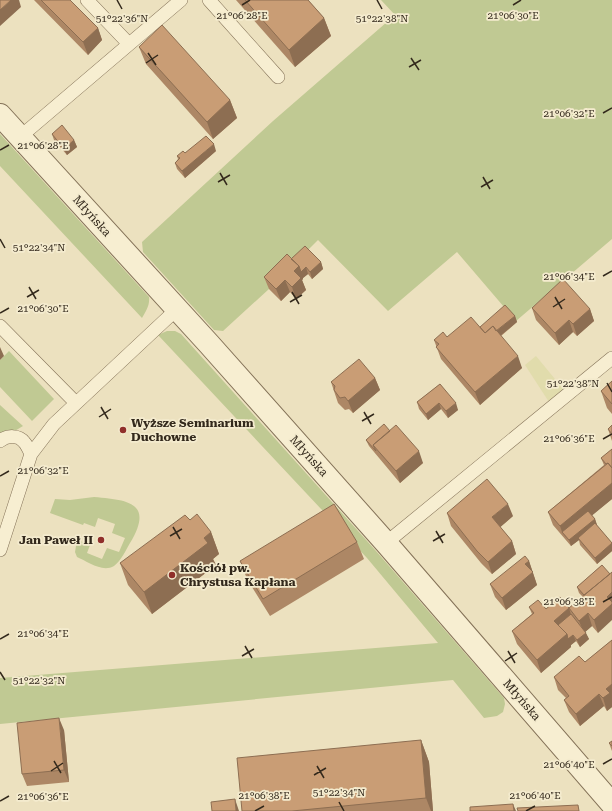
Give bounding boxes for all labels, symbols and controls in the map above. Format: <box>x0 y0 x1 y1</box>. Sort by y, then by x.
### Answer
text: 21°06'28"E <box>216 10 268 21</box>
text: 21°06'30"E <box>487 10 539 21</box>
text: 51°22'36"N <box>96 13 148 24</box>
text: 51°22'38"N <box>356 13 408 24</box>
text: 21°06'32"E <box>543 108 595 119</box>
text: 21°06'28"E <box>17 140 69 151</box>
street label: Młyńska <box>70 193 114 240</box>
text: 51°22'34"N <box>13 242 65 253</box>
text: 21°06'34"E <box>543 271 595 282</box>
text: 21°06'30"E <box>17 303 69 314</box>
text: 51°22'38"N <box>547 378 599 389</box>
place label: Wyższe Seminarium Duchowne <box>131 416 254 444</box>
marker: Wyższe Seminarium Duchowne <box>118 425 128 435</box>
street label: Młyńska <box>287 433 331 480</box>
text: 21°06'36"E <box>543 433 595 444</box>
text: 21°06'32"E <box>17 465 69 476</box>
place label: Jan Paweł II <box>19 533 93 547</box>
marker: Jan Paweł II <box>96 535 106 545</box>
place label: Kościół pw. Chrystusa Kapłana <box>180 561 296 589</box>
marker: Kościół pw. Chrystusa Kapłana <box>167 570 177 580</box>
text: 21°06'38"E <box>543 596 595 607</box>
text: 21°06'34"E <box>17 628 69 639</box>
text: 51°22'32"N <box>13 675 65 686</box>
street label: Młyńska <box>500 677 544 724</box>
text: 21°06'40"E <box>543 759 595 770</box>
text: 51°22'34"N <box>313 787 365 798</box>
text: 21°06'38"E <box>238 790 290 801</box>
text: 21°06'40"E <box>509 790 561 801</box>
text: 21°06'36"E <box>17 791 69 802</box>

